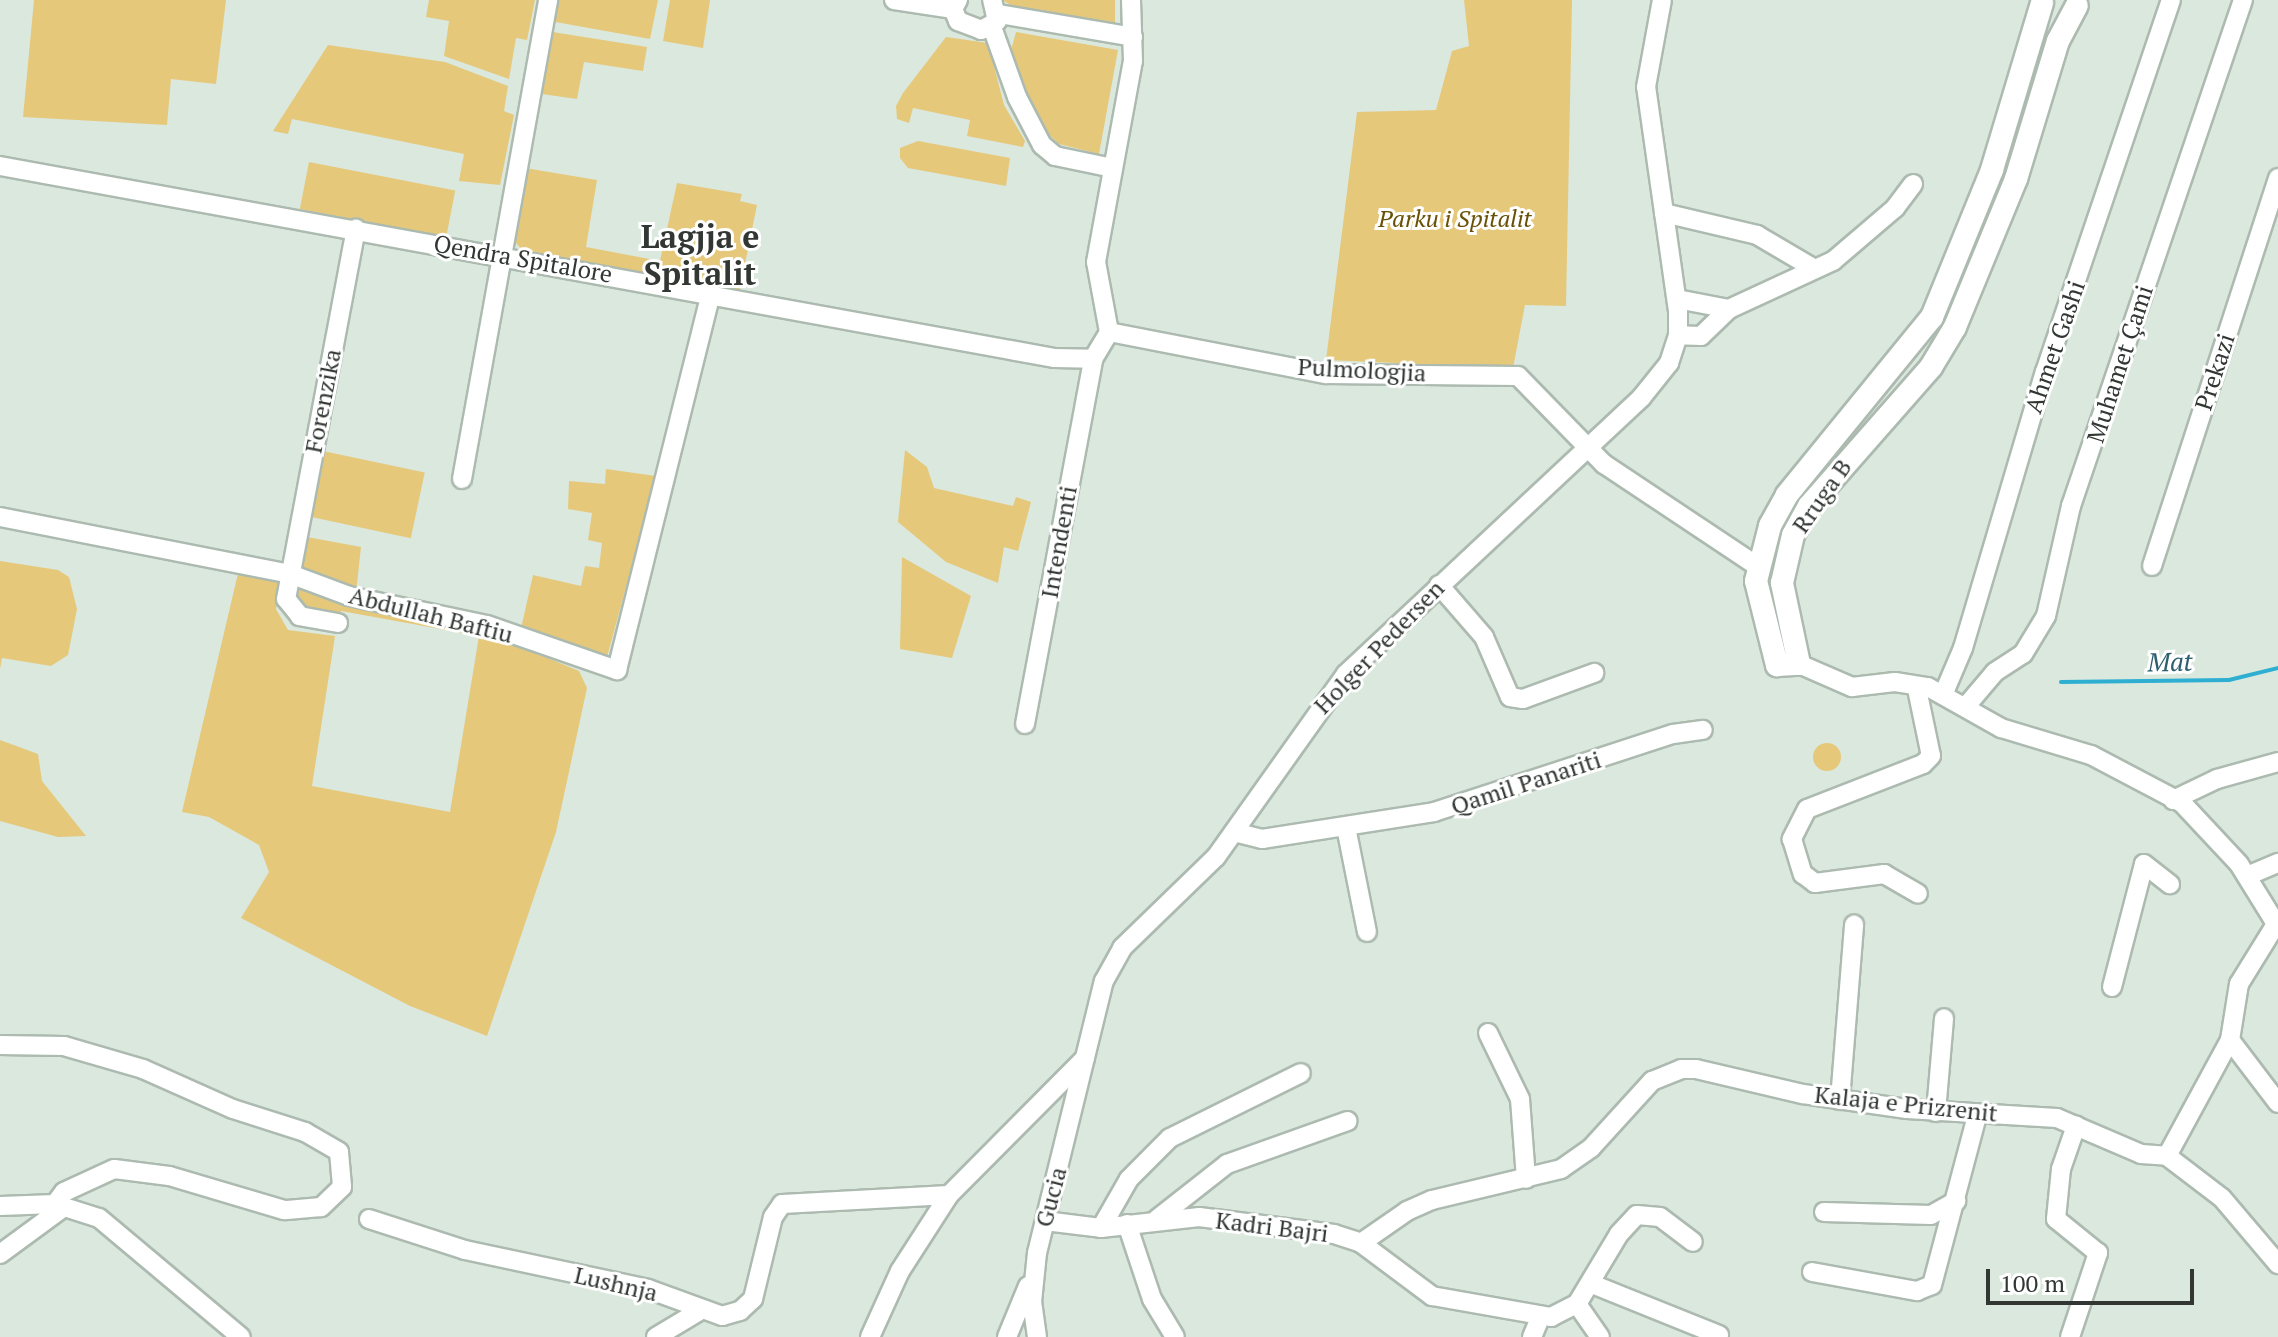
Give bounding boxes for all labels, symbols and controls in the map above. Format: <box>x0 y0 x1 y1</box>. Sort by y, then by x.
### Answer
park label: Parku i Spitalit <box>1378 205 1532 233</box>
district label: Lagjja e Spitalit <box>641 218 759 293</box>
street label: Qendra Spitalore <box>431 229 615 289</box>
street label: Ahmet Gashi <box>2019 277 2091 417</box>
street label: Muhamet Çami <box>2081 282 2159 446</box>
street label: Prekazi <box>2189 330 2241 414</box>
street label: Forenzika <box>299 347 347 455</box>
street label: Pulmologjia <box>1297 352 1427 388</box>
street label: Rruga B <box>1786 453 1858 539</box>
street label: Intendenti <box>1035 484 1083 600</box>
street label: Holger Pedersen <box>1308 574 1450 720</box>
street label: Abdullah Baftiu <box>346 581 516 649</box>
water label: Mat <box>2147 646 2193 678</box>
street label: Qamil Panariti <box>1447 745 1605 821</box>
street label: Kalaja e Prizrenit <box>1813 1080 1999 1128</box>
street label: Gucia <box>1029 1164 1073 1230</box>
street label: Kadri Bajri <box>1214 1206 1330 1248</box>
scale bar <box>1990 1253 2198 1303</box>
street label: Lushnja <box>571 1260 661 1308</box>
text: 100 m <box>2000 1267 2065 1299</box>

